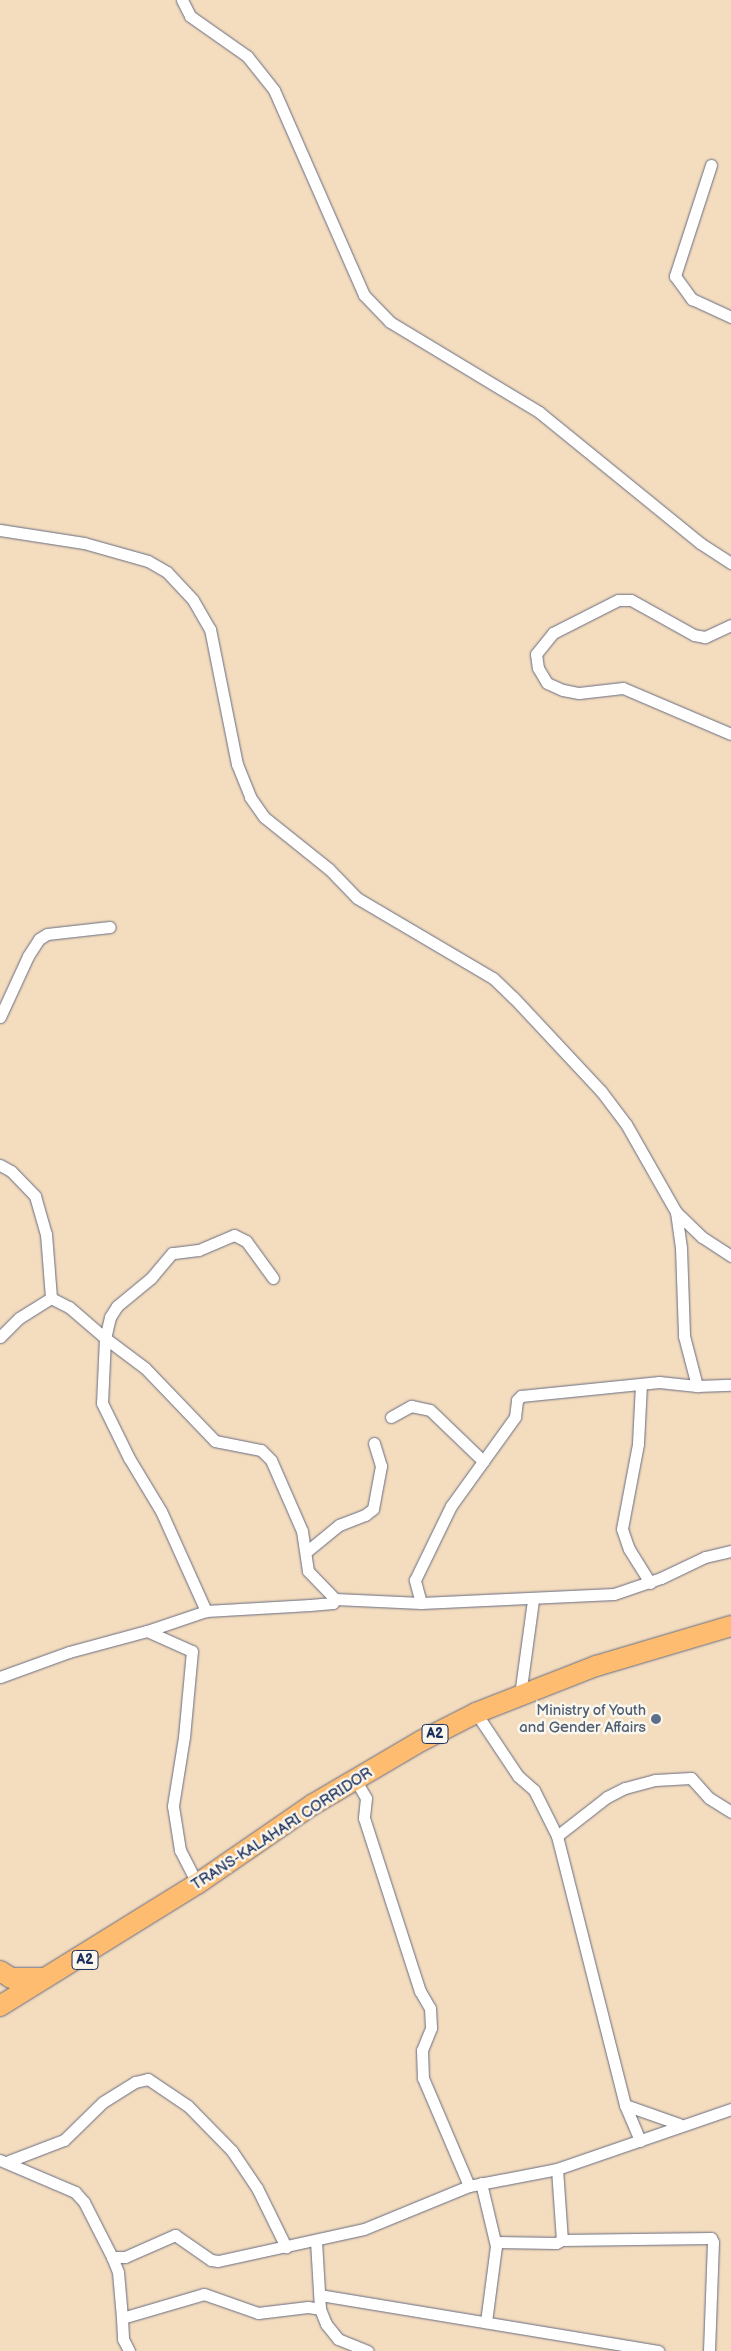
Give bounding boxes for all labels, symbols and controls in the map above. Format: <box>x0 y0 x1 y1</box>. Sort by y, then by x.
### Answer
place label: Ministry of Youth and Gender Affairs <box>519 1701 646 1736</box>
marker: Ministry of Youth and Gender Affairs <box>650 1713 662 1725</box>
road number: A2 <box>421 1722 449 1746</box>
street label: TRANS-KALAHARI CORRIDOR <box>188 1764 376 1894</box>
road number: A2 <box>71 1948 99 1972</box>

